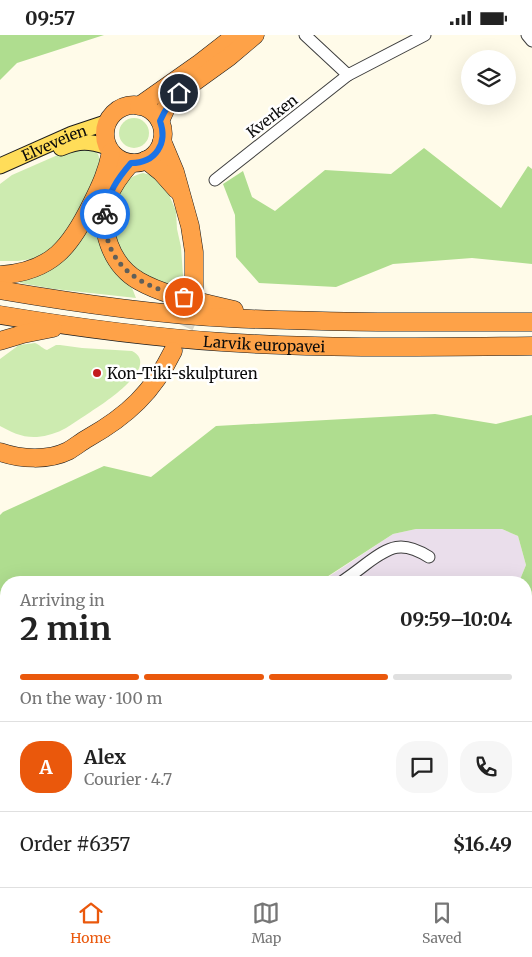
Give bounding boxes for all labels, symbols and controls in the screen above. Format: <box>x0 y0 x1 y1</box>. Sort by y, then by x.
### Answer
text: 09:57 <box>25 6 75 30</box>
map controls <box>461 50 516 105</box>
button: layers <box>461 50 516 105</box>
pin <box>158 72 200 114</box>
icon: home <box>165 79 193 107</box>
street label: Kverken <box>243 90 301 142</box>
street label: Elveveien <box>18 120 89 165</box>
courier <box>80 189 130 239</box>
icon: bike <box>91 200 119 228</box>
pin <box>163 276 205 318</box>
icon: bag <box>170 283 198 311</box>
street label: Larvik europavei <box>203 331 326 356</box>
place label: Kon-Tiki-skulpturen <box>107 364 258 383</box>
marker: Kon-Tiki-skulpturen <box>91 367 103 379</box>
text: Arriving in <box>20 590 105 610</box>
text: 09:59–10:04 <box>400 607 512 631</box>
text: 2 min <box>20 609 111 649</box>
text: On the way · 100 m <box>20 688 162 708</box>
button: chat <box>396 741 448 793</box>
button: phone <box>460 741 512 793</box>
text: Alex <box>84 745 126 769</box>
text: A <box>39 755 53 779</box>
text: Courier · 4.7 <box>84 769 172 789</box>
text: Order #6357 <box>20 832 130 856</box>
text: $16.49 <box>453 832 512 856</box>
tab: Home <box>70 899 111 947</box>
tab: Map <box>251 899 281 947</box>
tab: Saved <box>422 899 462 947</box>

